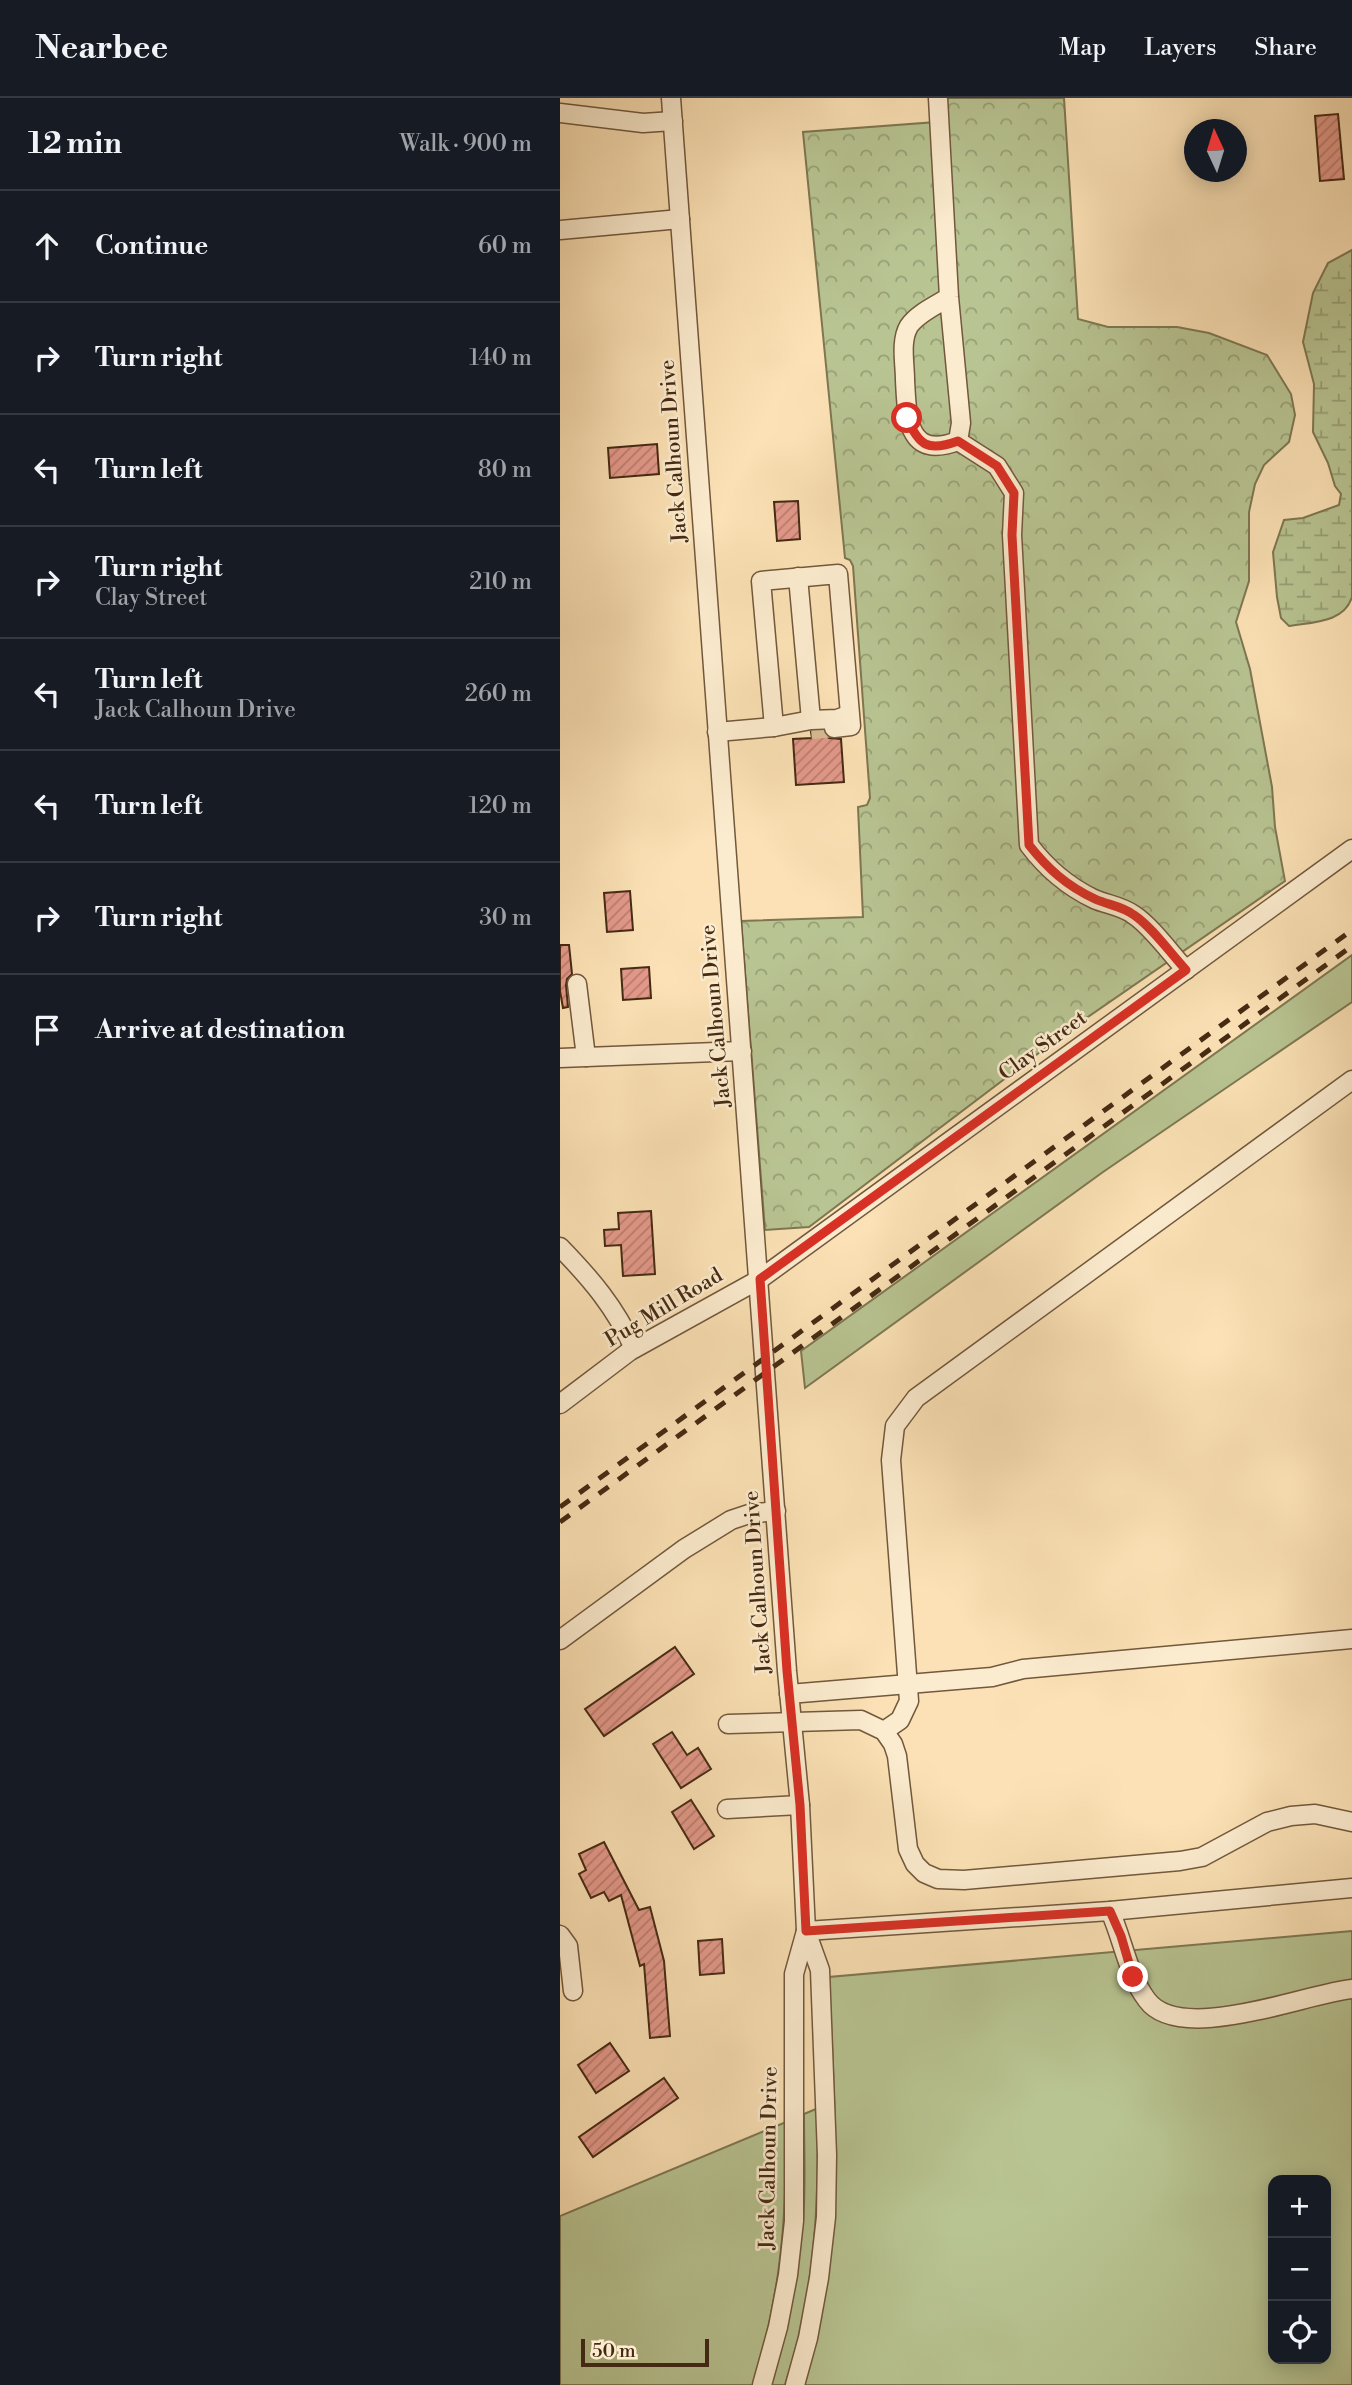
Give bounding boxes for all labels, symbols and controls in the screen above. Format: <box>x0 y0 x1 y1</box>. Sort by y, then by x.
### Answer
text: Nearbee <box>35 28 168 69</box>
text: Map <box>1059 33 1106 63</box>
text: Layers <box>1144 33 1216 63</box>
text: Share <box>1254 33 1317 63</box>
north arrow <box>1184 119 1247 182</box>
text: 12 min <box>28 125 122 163</box>
text: Walk · 900 m <box>400 130 532 158</box>
icon: ahead <box>28 227 66 265</box>
text: Continue <box>95 230 208 262</box>
text: 60 m <box>478 232 532 260</box>
icon: right <box>28 339 66 377</box>
text: Turn right <box>95 342 223 374</box>
text: 140 m <box>469 344 532 372</box>
street label: Jack Calhoun Drive <box>655 359 693 544</box>
route start <box>891 402 922 433</box>
icon: left <box>28 451 66 489</box>
text: Turn left <box>95 454 203 486</box>
text: 80 m <box>478 456 532 484</box>
text: Turn right <box>95 552 223 584</box>
icon: right <box>28 563 66 601</box>
text: 210 m <box>469 568 532 596</box>
text: Clay Street <box>95 584 207 612</box>
text: Turn left <box>95 664 203 696</box>
icon: left <box>28 675 66 713</box>
text: 260 m <box>465 680 532 708</box>
text: Jack Calhoun Drive <box>95 696 296 724</box>
icon: left <box>28 787 66 825</box>
text: Turn left <box>95 790 203 822</box>
text: 120 m <box>468 792 532 820</box>
icon: right <box>28 899 66 937</box>
text: Turn right <box>95 902 223 934</box>
text: 30 m <box>479 904 532 932</box>
street label: Jack Calhoun Drive <box>695 924 737 1109</box>
street label: Clay Street <box>994 1005 1093 1087</box>
icon: arrive <box>28 1011 66 1049</box>
text: Arrive at destination <box>95 1014 345 1046</box>
street label: Pug Mill Road <box>600 1263 728 1353</box>
street label: Jack Calhoun Drive <box>739 1490 777 1675</box>
route end <box>1117 1961 1148 1992</box>
street label: Jack Calhoun Drive <box>754 2066 784 2251</box>
map controls <box>1268 2175 1331 2364</box>
button: + <box>1268 2175 1331 2238</box>
button: − <box>1268 2238 1331 2301</box>
button: locate <box>1268 2301 1331 2364</box>
scale bar <box>581 2336 709 2368</box>
text: 50 m <box>592 2339 636 2363</box>

